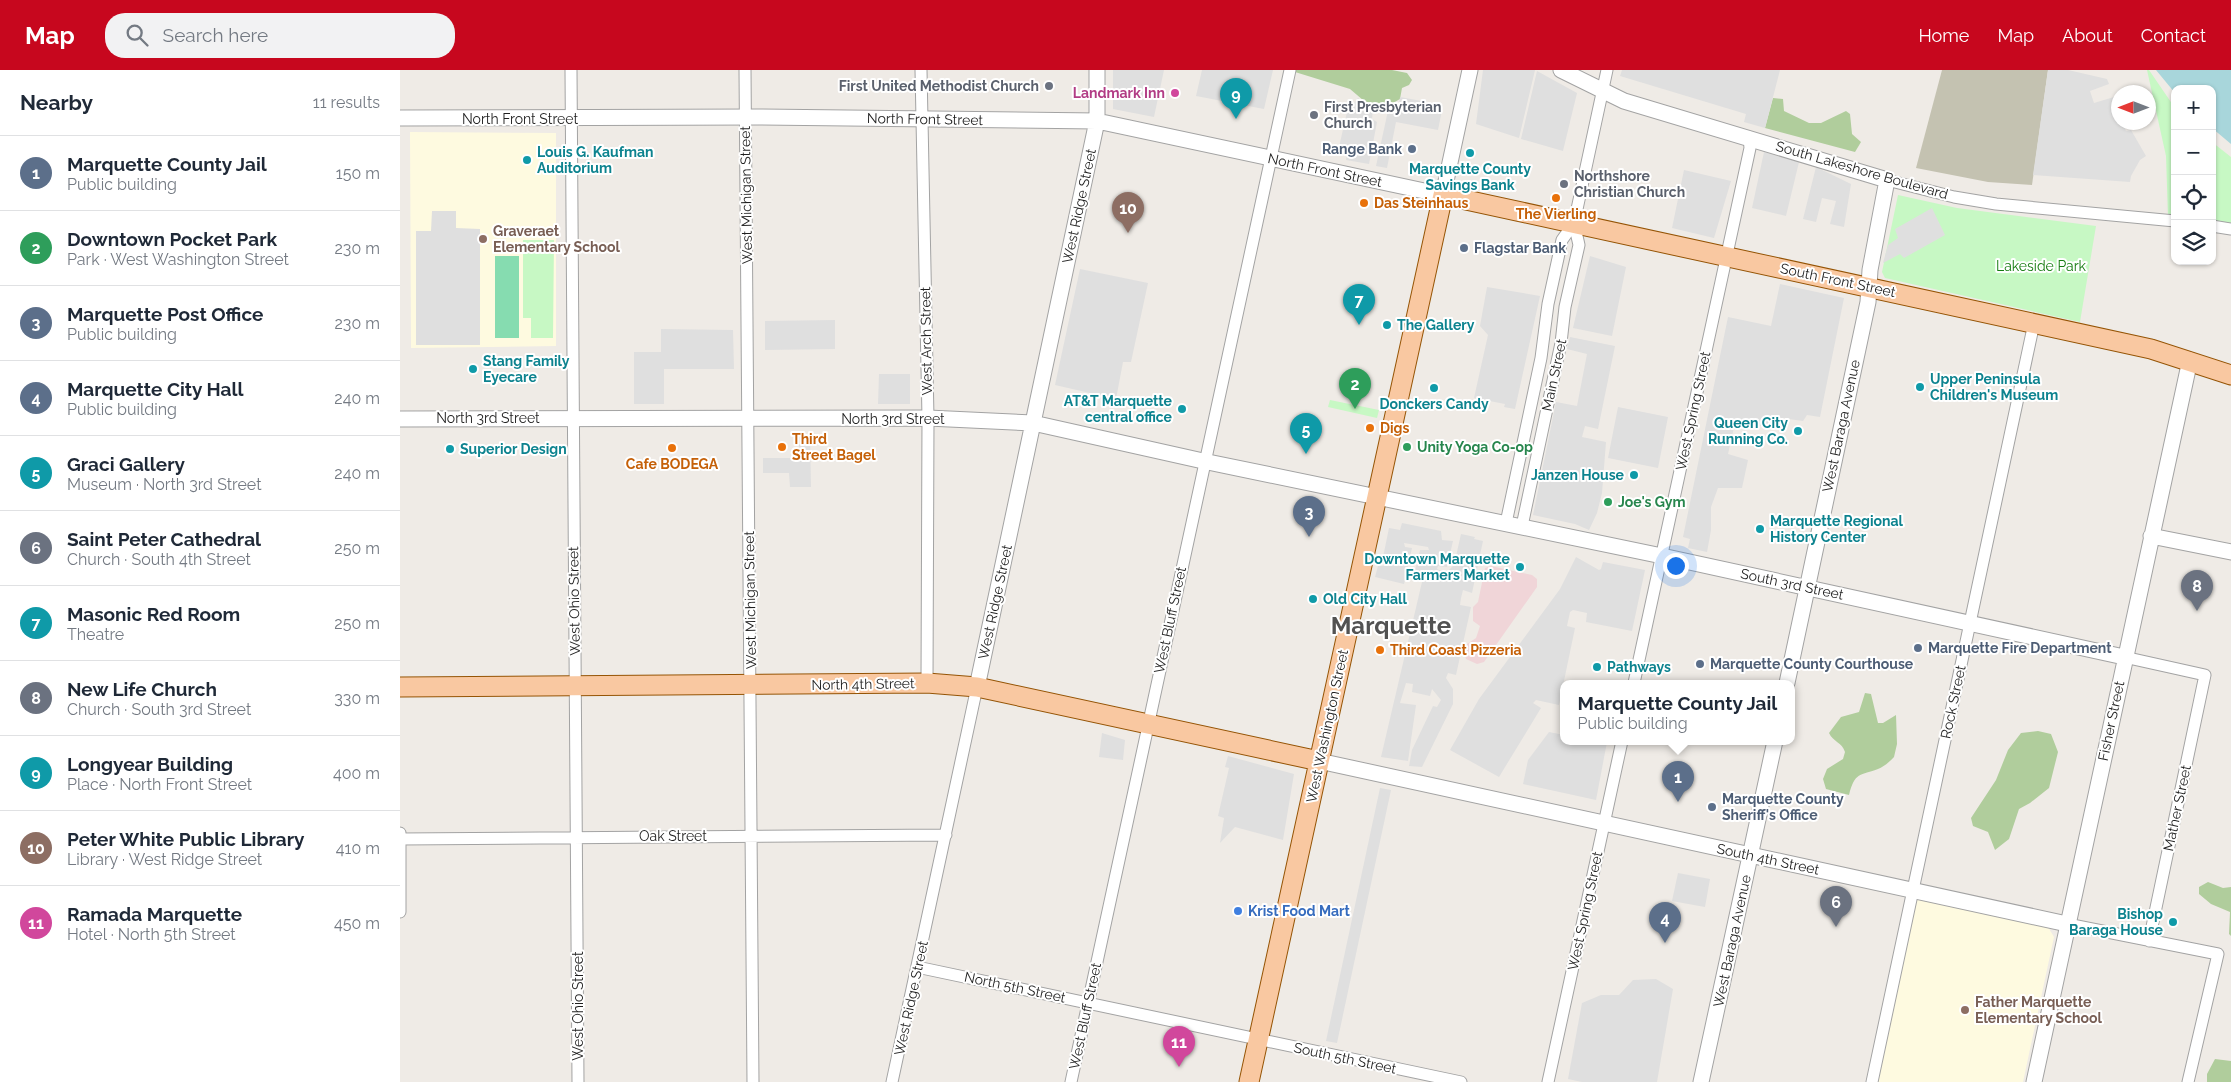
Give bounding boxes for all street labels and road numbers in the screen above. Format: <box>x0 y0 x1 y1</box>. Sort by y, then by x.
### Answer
street label: North Front Street <box>867 110 984 128</box>
street label: North Front Street <box>462 111 578 127</box>
street label: West Michigan Street <box>737 126 755 264</box>
street label: South Lakeshore Boulevard <box>1774 138 1950 202</box>
street label: West Ridge Street <box>1059 147 1099 265</box>
street label: North Front Street <box>1266 150 1384 190</box>
street label: South Front Street <box>1779 260 1897 300</box>
street label: West Arch Street <box>917 286 935 396</box>
street label: Main Street <box>1539 337 1570 413</box>
street label: West Spring Street <box>1673 350 1713 472</box>
street label: West Baraga Avenue <box>1819 358 1863 494</box>
street label: North 3rd Street <box>436 410 540 426</box>
street label: North 3rd Street <box>841 411 945 427</box>
street label: West Michigan Street <box>741 531 759 669</box>
street label: West Ridge Street <box>975 543 1015 661</box>
street label: West Ohio Street <box>565 546 583 656</box>
street label: West Bluff Street <box>1151 565 1189 675</box>
street label: South 3rd Street <box>1739 565 1845 603</box>
street label: West Washington Street <box>1303 648 1351 804</box>
street label: Rock Street <box>1937 663 1969 740</box>
street label: North 4th Street <box>811 675 915 693</box>
street label: Fisher Street <box>2095 679 2127 762</box>
street label: Mather Street <box>2160 763 2194 853</box>
street label: Oak Street <box>639 828 707 844</box>
street label: South 4th Street <box>1715 840 1821 878</box>
street label: West Spring Street <box>1565 850 1605 972</box>
street label: West Baraga Avenue <box>1710 873 1754 1009</box>
street label: West Ridge Street <box>891 939 931 1057</box>
street label: West Ohio Street <box>570 951 586 1061</box>
street label: West Bluff Street <box>1066 961 1104 1071</box>
street label: North 5th Street <box>963 968 1067 1006</box>
street label: South 5th Street <box>1292 1039 1398 1077</box>

